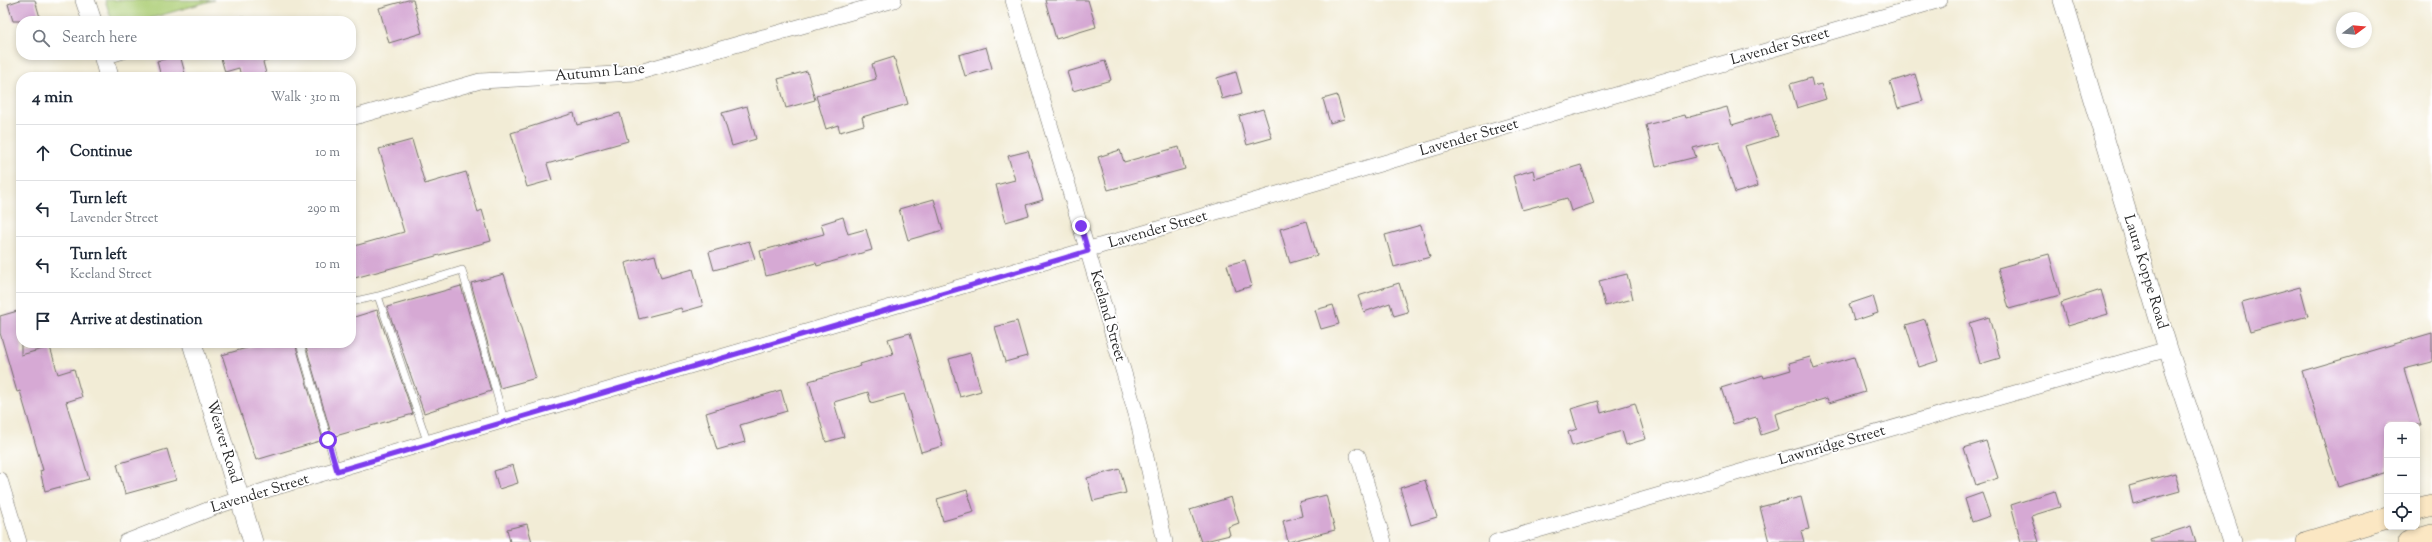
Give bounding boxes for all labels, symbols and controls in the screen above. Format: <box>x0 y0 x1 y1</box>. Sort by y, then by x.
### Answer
north arrow <box>2336 12 2372 48</box>
search box <box>16 16 356 60</box>
street label: Lavender Street <box>1728 23 1832 71</box>
icon: search <box>30 27 52 49</box>
text: Search here <box>62 28 137 49</box>
street label: Autumn Lane <box>554 59 646 87</box>
text: 4 min <box>32 86 73 110</box>
text: Walk · 310 m <box>271 89 340 107</box>
street label: Lavender Street <box>1417 114 1521 162</box>
icon: ahead <box>32 142 54 164</box>
text: Continue <box>70 142 132 163</box>
text: 10 m <box>315 144 340 162</box>
text: Turn left <box>70 189 127 210</box>
icon: left <box>32 198 54 220</box>
text: 290 m <box>307 200 340 218</box>
street label: Lavender Street <box>1106 206 1210 254</box>
text: Lavender Street <box>70 210 158 228</box>
street label: Laura Koppe Road <box>2118 212 2173 332</box>
route end <box>1072 217 1090 235</box>
text: Turn left <box>70 245 127 266</box>
icon: left <box>32 254 54 276</box>
text: 10 m <box>315 256 340 274</box>
text: Keeland Street <box>70 266 152 284</box>
street label: Keeland Street <box>1084 268 1130 364</box>
icon: arrive <box>32 310 54 332</box>
text: Arrive at destination <box>70 310 203 331</box>
street label: Weaver Road <box>200 398 246 487</box>
street label: Lawnridge Street <box>1776 421 1888 471</box>
map controls <box>2384 422 2420 530</box>
button: + <box>2384 422 2420 458</box>
route start <box>319 431 337 449</box>
button: − <box>2384 458 2420 494</box>
street label: Lavender Street <box>208 469 312 519</box>
button: locate <box>2384 494 2420 530</box>

